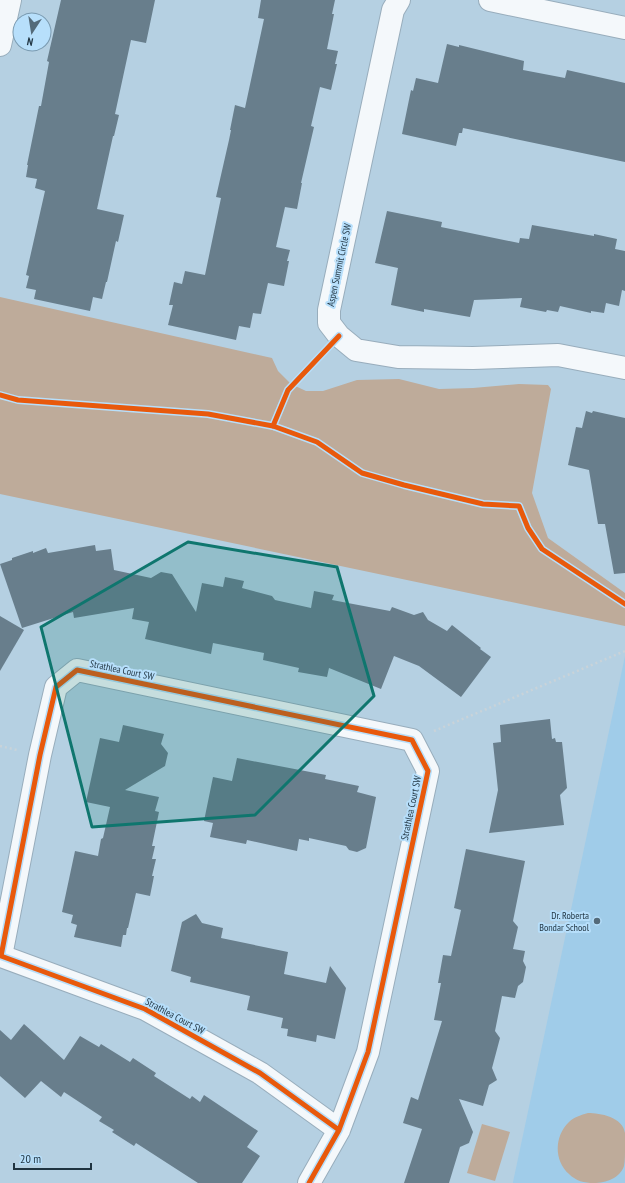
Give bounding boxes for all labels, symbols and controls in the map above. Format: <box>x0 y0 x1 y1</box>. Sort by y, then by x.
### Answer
north arrow <box>12 12 52 52</box>
text: N <box>26 34 34 49</box>
street label: Aspen Summit Circle SW <box>324 222 354 308</box>
street label: Strathlea Court SW <box>89 657 156 683</box>
street label: Strathlea Court SW <box>398 774 424 841</box>
place label: Dr. Roberta Bondar School <box>539 909 590 934</box>
marker: Dr. Roberta Bondar School <box>592 916 602 926</box>
street label: Strathlea Court SW <box>143 995 207 1037</box>
scale bar <box>14 1145 91 1171</box>
text: 20 m <box>20 1151 41 1166</box>

